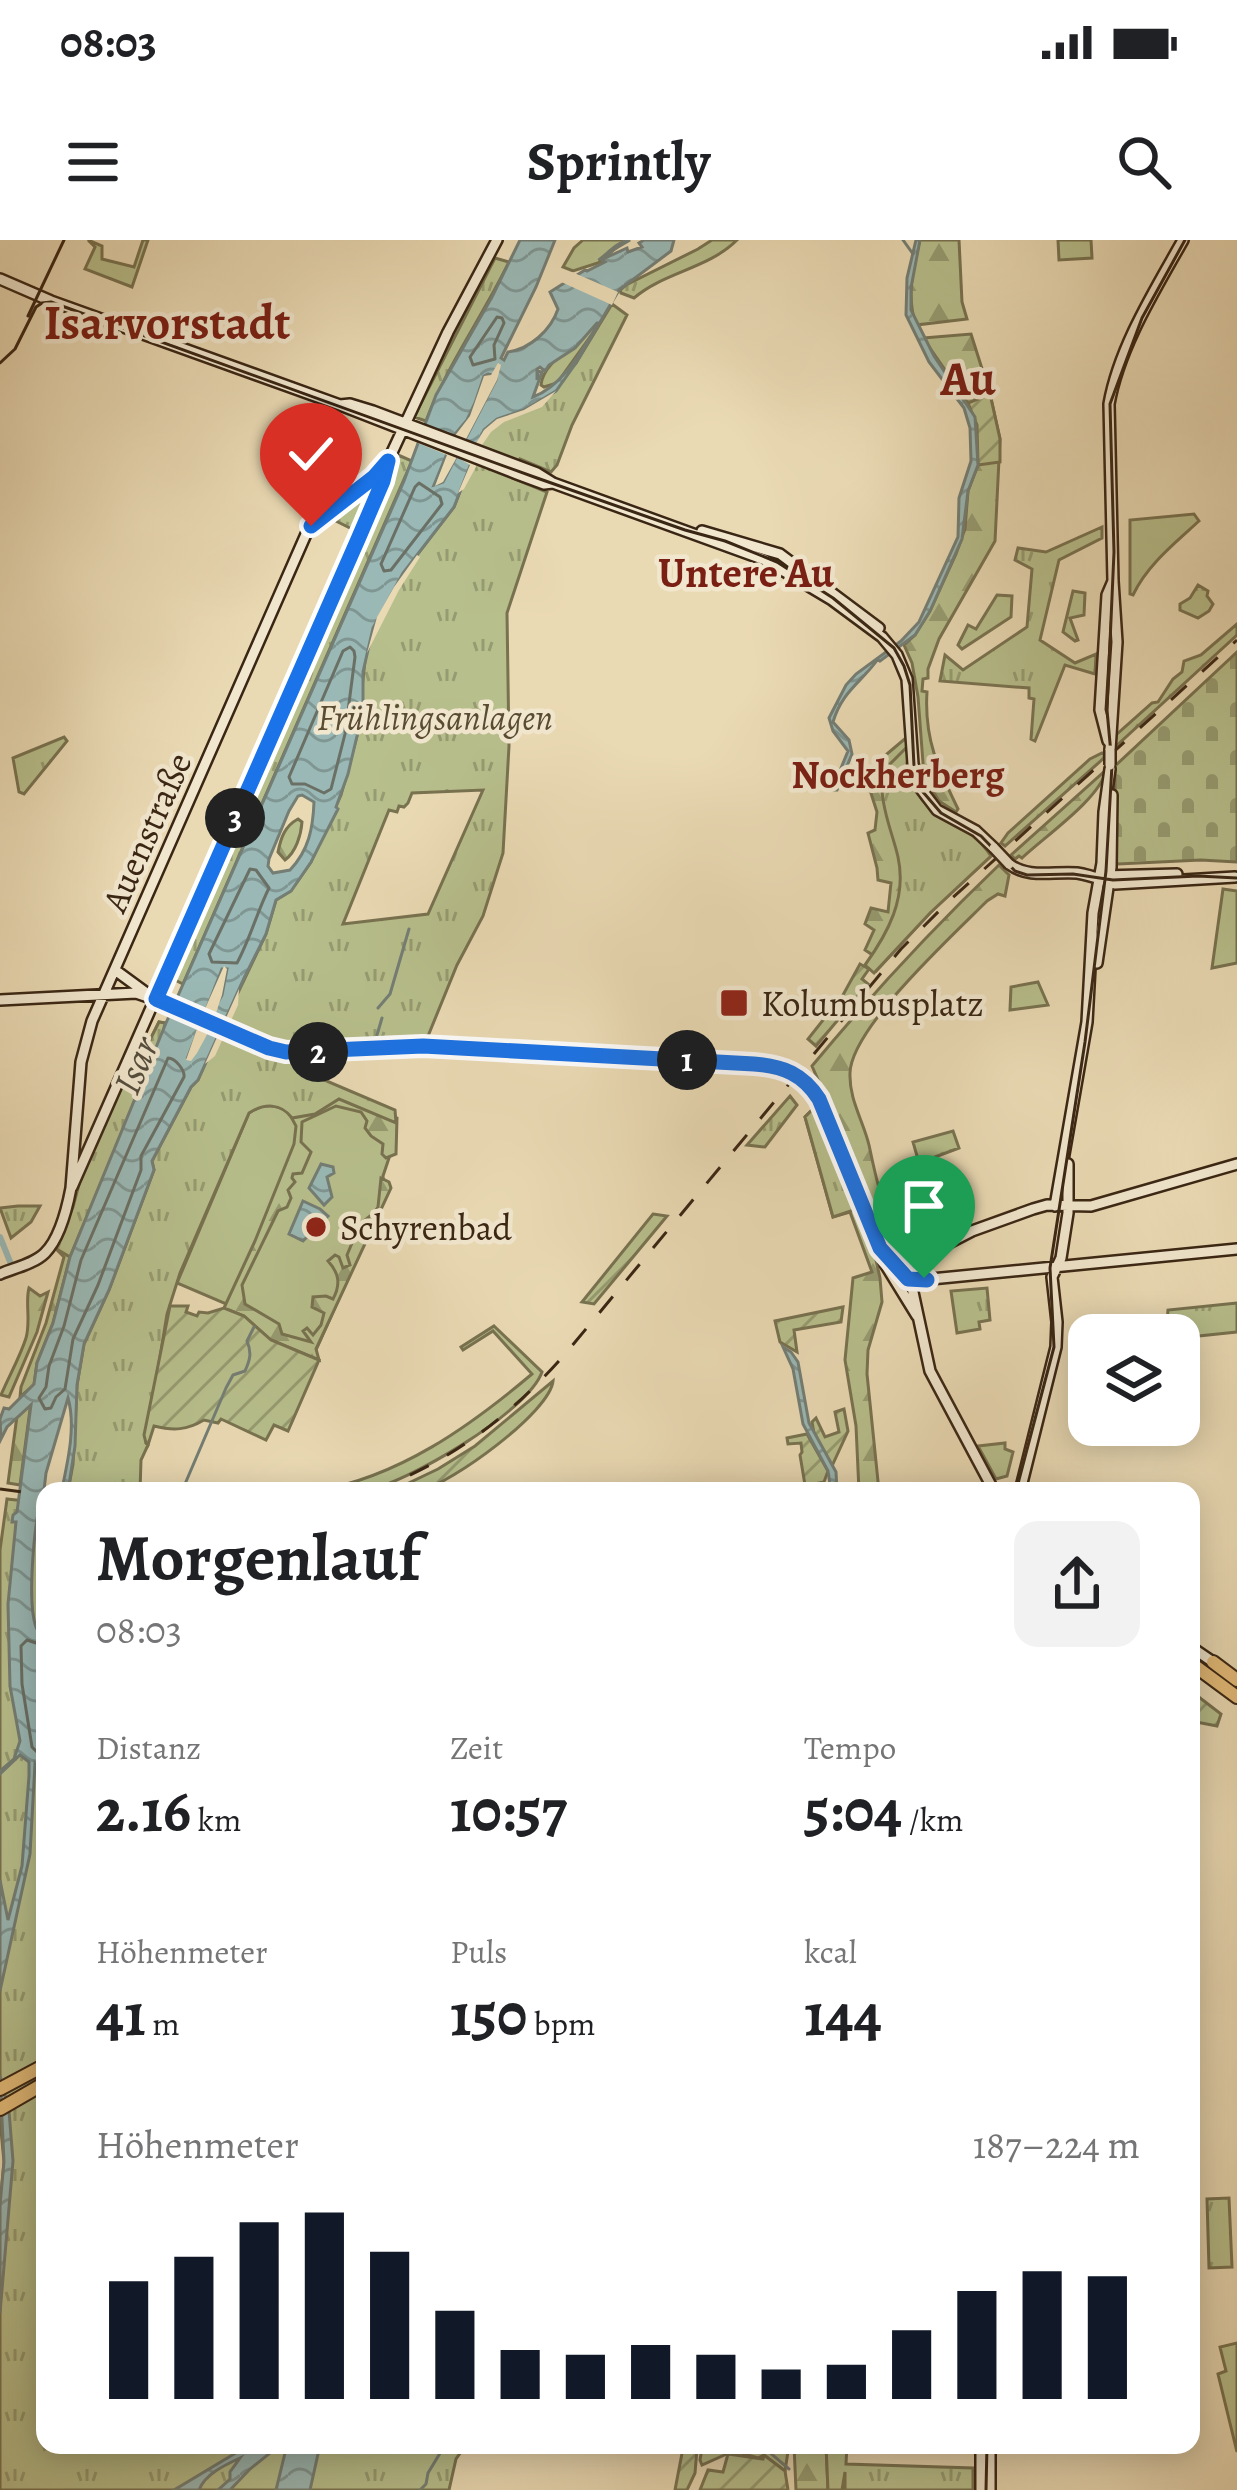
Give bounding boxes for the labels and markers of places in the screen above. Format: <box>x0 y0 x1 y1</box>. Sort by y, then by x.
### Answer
pin <box>260 403 362 526</box>
pin: 3 <box>205 788 265 848</box>
place label: Kolumbusplatz <box>761 979 984 1028</box>
marker: Kolumbusplatz <box>718 987 750 1019</box>
pin: 2 <box>288 1022 348 1082</box>
pin: 1 <box>657 1030 717 1090</box>
pin <box>873 1155 975 1278</box>
place label: Schyrenbad <box>340 1203 513 1252</box>
marker: Schyrenbad <box>303 1214 329 1240</box>

